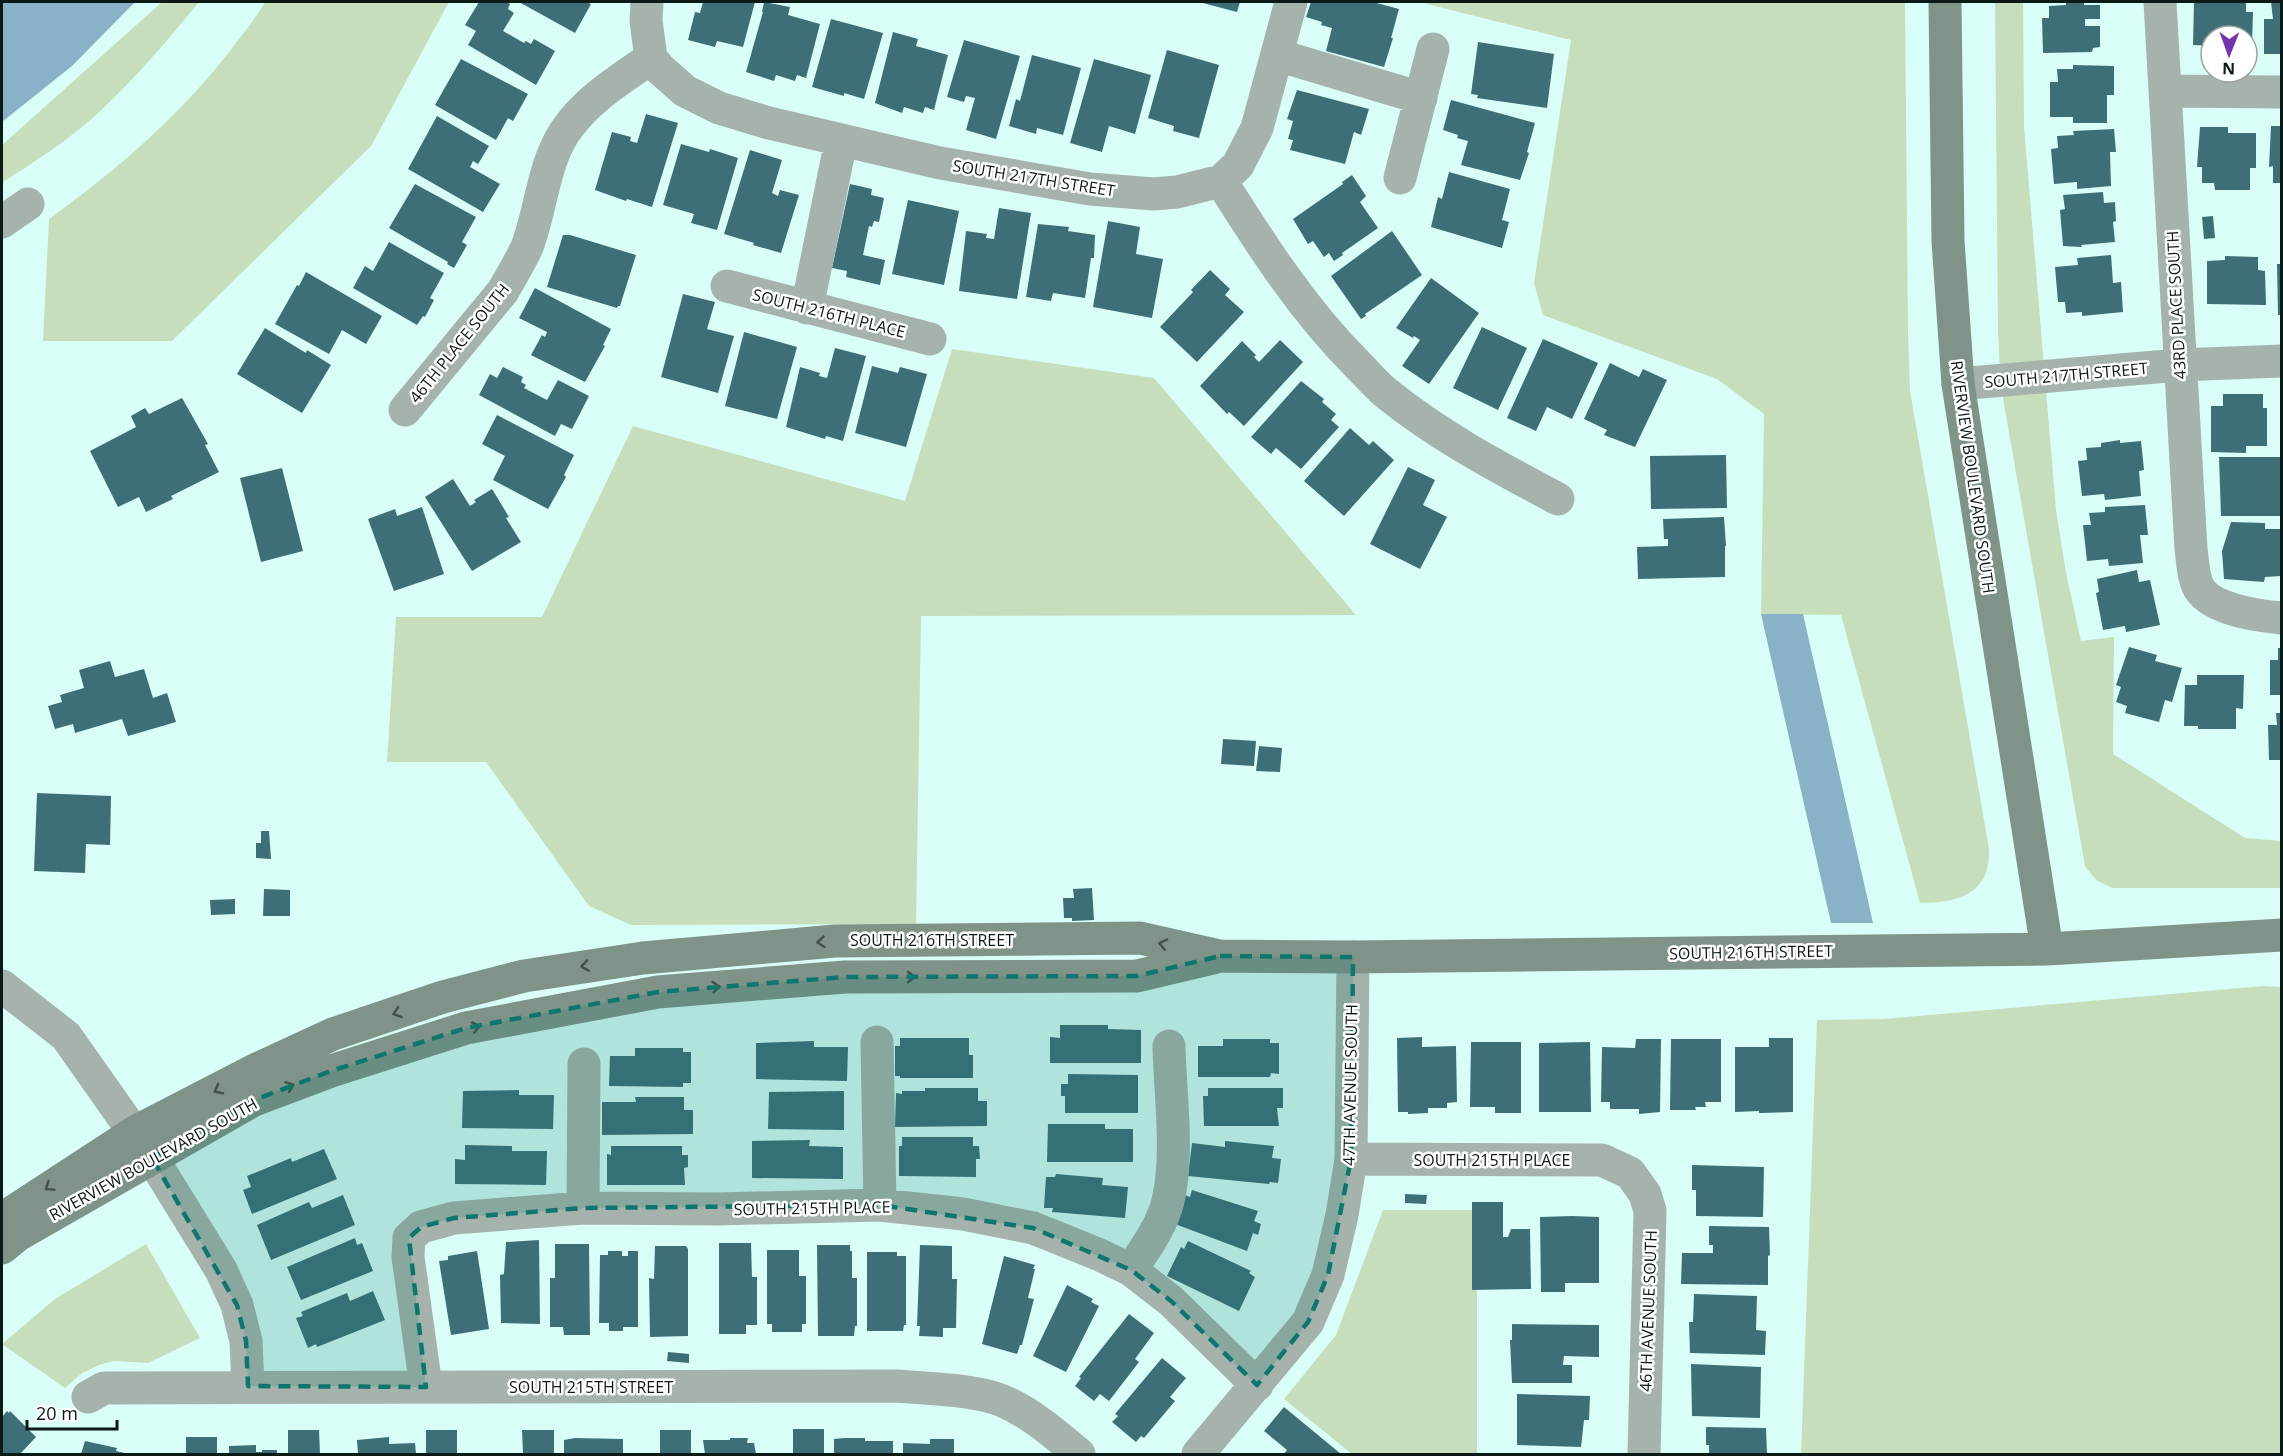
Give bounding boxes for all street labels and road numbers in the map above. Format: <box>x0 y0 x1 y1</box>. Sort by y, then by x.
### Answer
street label: SOUTH 217TH STREET <box>951 154 1117 202</box>
street label: 43RD PLACE SOUTH <box>2161 230 2191 380</box>
street label: 46TH PLACE SOUTH <box>404 279 514 407</box>
street label: SOUTH 216TH PLACE <box>750 283 908 343</box>
street label: SOUTH 217TH STREET <box>1983 357 2149 393</box>
street label: RIVERVIEW BOULEVARD SOUTH <box>1946 359 2000 595</box>
street label: SOUTH 216TH STREET <box>850 929 1014 951</box>
street label: SOUTH 216TH STREET <box>1669 940 1833 964</box>
street label: 47TH AVENUE SOUTH <box>1338 1004 1362 1166</box>
street label: RIVERVIEW BOULEVARD SOUTH <box>45 1092 261 1226</box>
street label: SOUTH 215TH PLACE <box>1414 1149 1570 1171</box>
street label: SOUTH 215TH PLACE <box>733 1196 891 1220</box>
street label: 46TH AVENUE SOUTH <box>1634 1230 1662 1392</box>
street label: SOUTH 215TH STREET <box>509 1376 673 1398</box>

